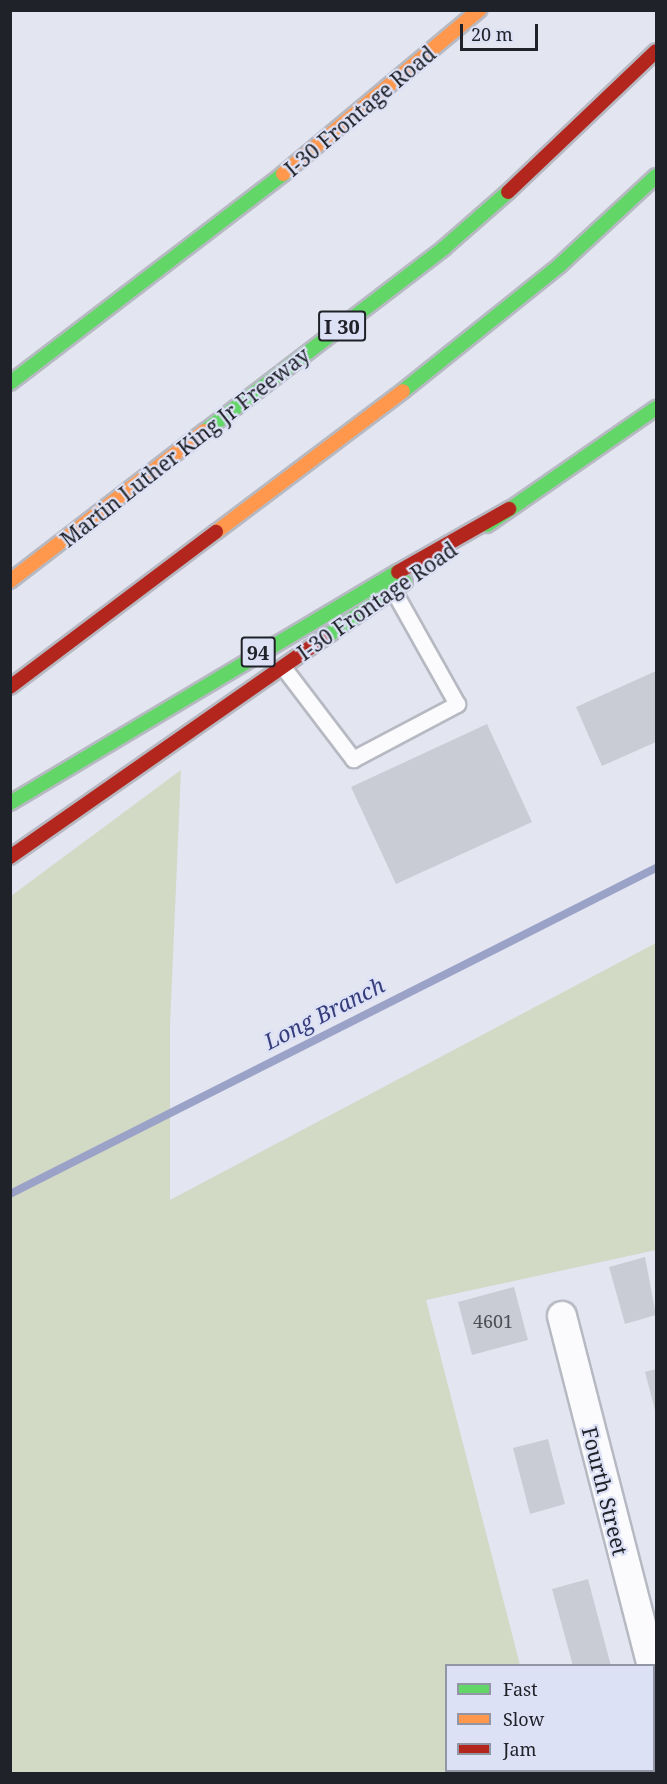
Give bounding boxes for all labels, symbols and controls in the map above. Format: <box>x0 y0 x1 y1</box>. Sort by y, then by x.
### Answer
scale bar <box>463 12 541 50</box>
text: 20 m <box>471 22 513 46</box>
street label: I-30 Frontage Road <box>280 41 440 181</box>
road number: I 30 <box>318 309 366 343</box>
street label: Martin Luther King Jr Freeway <box>56 342 314 552</box>
street label: I-30 Frontage Road <box>292 536 462 666</box>
road number: 94 <box>240 635 276 669</box>
water label: Long Branch <box>259 971 389 1055</box>
house number: 4601 <box>473 1310 513 1332</box>
street label: Fourth Street <box>577 1424 633 1558</box>
legend <box>445 1664 655 1772</box>
text: Fast <box>503 1677 538 1701</box>
text: Slow <box>503 1707 544 1731</box>
text: Jam <box>503 1737 537 1761</box>

